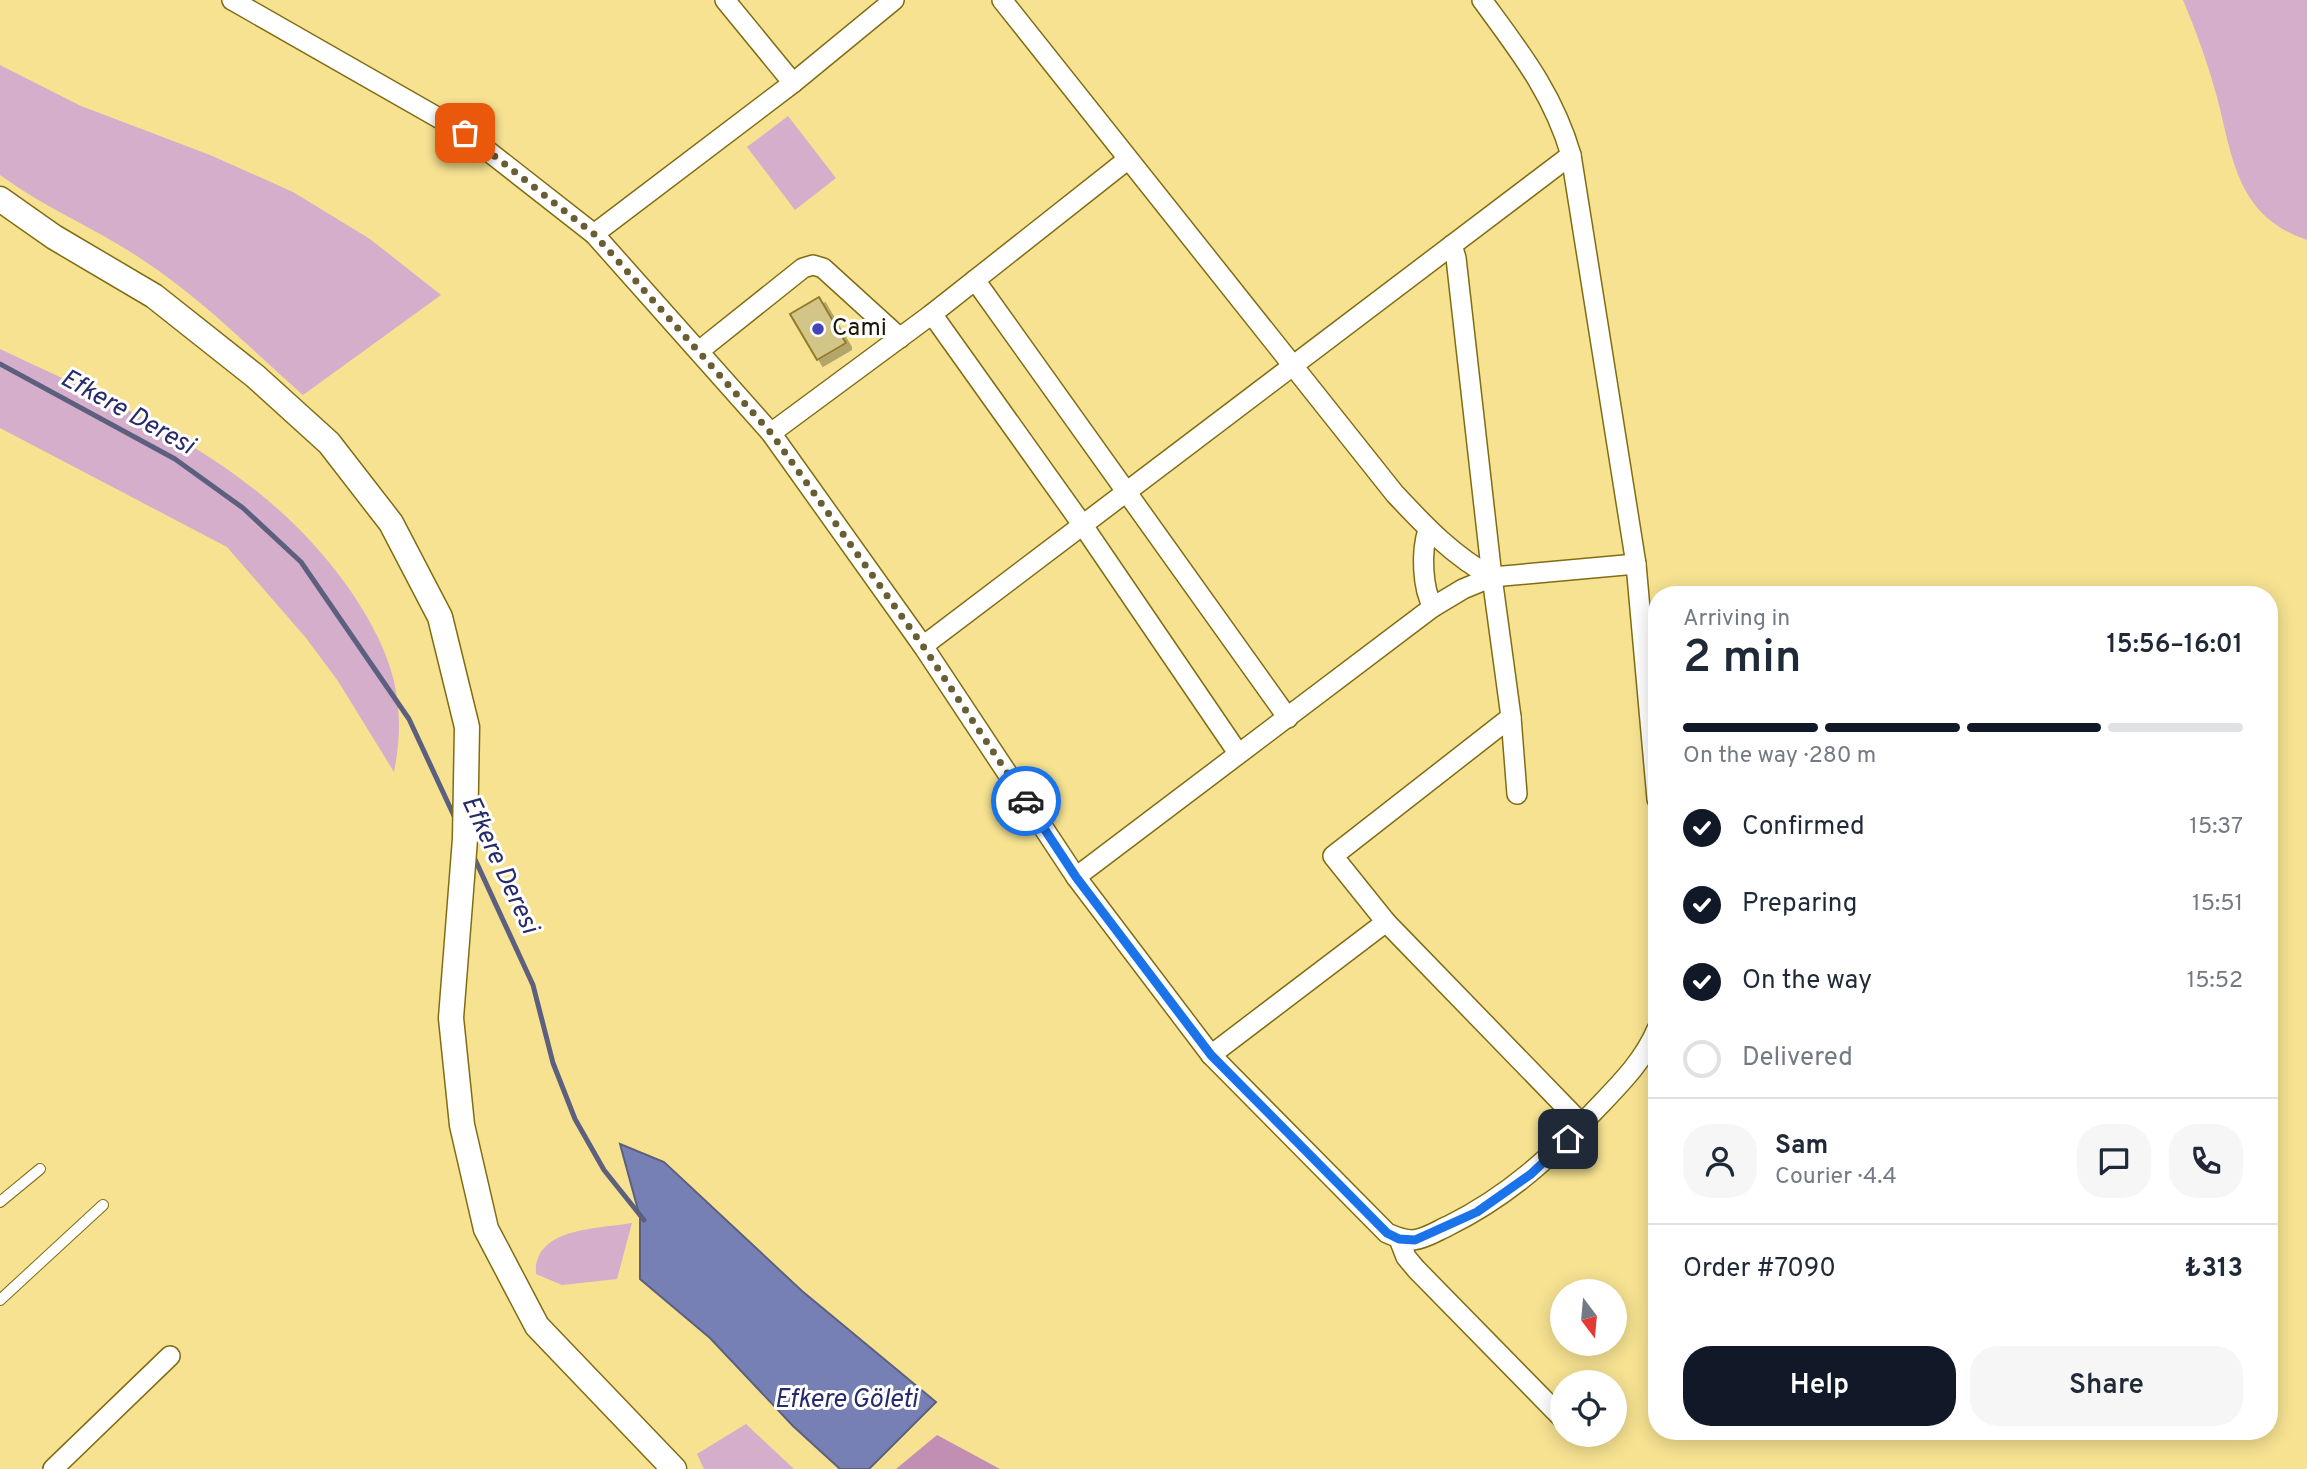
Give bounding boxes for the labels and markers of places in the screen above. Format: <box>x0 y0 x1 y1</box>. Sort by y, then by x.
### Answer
pin <box>435 103 495 163</box>
place label: Cami <box>832 314 887 344</box>
marker: Cami <box>810 321 826 337</box>
pin <box>1538 1109 1598 1169</box>

